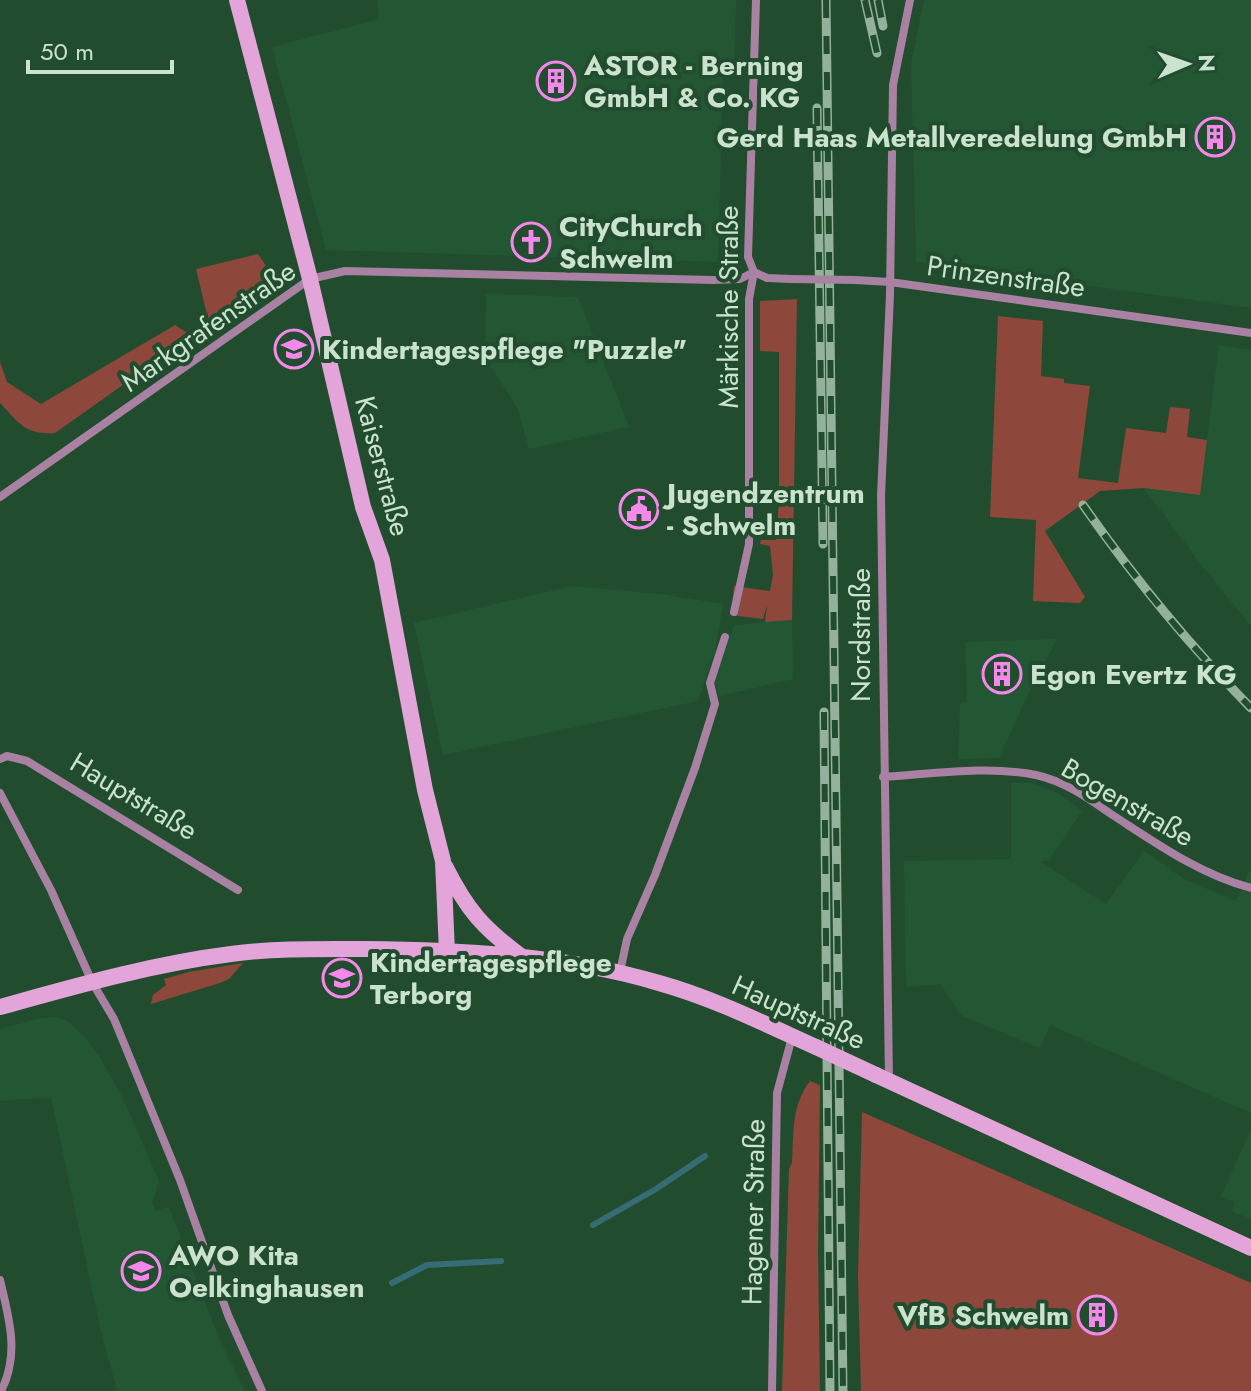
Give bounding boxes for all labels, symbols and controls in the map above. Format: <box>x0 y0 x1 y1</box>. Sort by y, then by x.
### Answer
scale bar <box>28 24 172 74</box>
north arrow <box>1147 24 1227 104</box>
text: 50 m <box>40 34 94 69</box>
place label: ASTOR - Berning GmbH & Co. KG <box>583 45 804 118</box>
text: N <box>1191 54 1223 73</box>
building icon: ASTOR - Berning GmbH & Co. KG <box>535 60 577 102</box>
building icon: Gerd Haas Metallveredelung GmbH <box>1194 116 1236 158</box>
place label: Gerd Haas Metallveredelung GmbH <box>716 117 1187 158</box>
street label: Märkische Straße <box>708 205 749 409</box>
place label: CityChurch Schwelm <box>559 206 703 279</box>
church icon: CityChurch Schwelm <box>510 221 552 263</box>
street label: Prinzenstraße <box>924 245 1088 308</box>
street label: Markgrafenstraße <box>113 251 304 402</box>
school or university icon: Kindertagespflege "Puzzle" <box>273 328 315 370</box>
place label: Kindertagespflege "Puzzle" <box>322 329 687 370</box>
street label: Kaiserstraße <box>344 392 421 541</box>
place label: Jugendzentrum - Schwelm <box>662 473 865 546</box>
public building icon: Jugendzentrum - Schwelm <box>618 488 660 530</box>
street label: Nordstraße <box>840 568 881 702</box>
building icon: Egon Evertz KG <box>981 653 1023 695</box>
place label: Egon Evertz KG <box>1030 654 1237 695</box>
street label: Hauptstraße <box>62 742 205 851</box>
street label: Bogenstraße <box>1054 748 1202 857</box>
place label: Kindertagespflege Terborg <box>370 942 612 1015</box>
school or university icon: Kindertagespflege Terborg <box>321 957 363 999</box>
street label: Hauptstraße <box>726 965 872 1060</box>
street label: Hagener Straße <box>731 1118 776 1306</box>
place label: AWO Kita Oelkinghausen <box>168 1235 365 1308</box>
school or university icon: AWO Kita Oelkinghausen <box>120 1250 162 1292</box>
building icon: VfB Schwelm <box>1076 1294 1118 1336</box>
place label: VfB Schwelm <box>896 1295 1069 1336</box>

